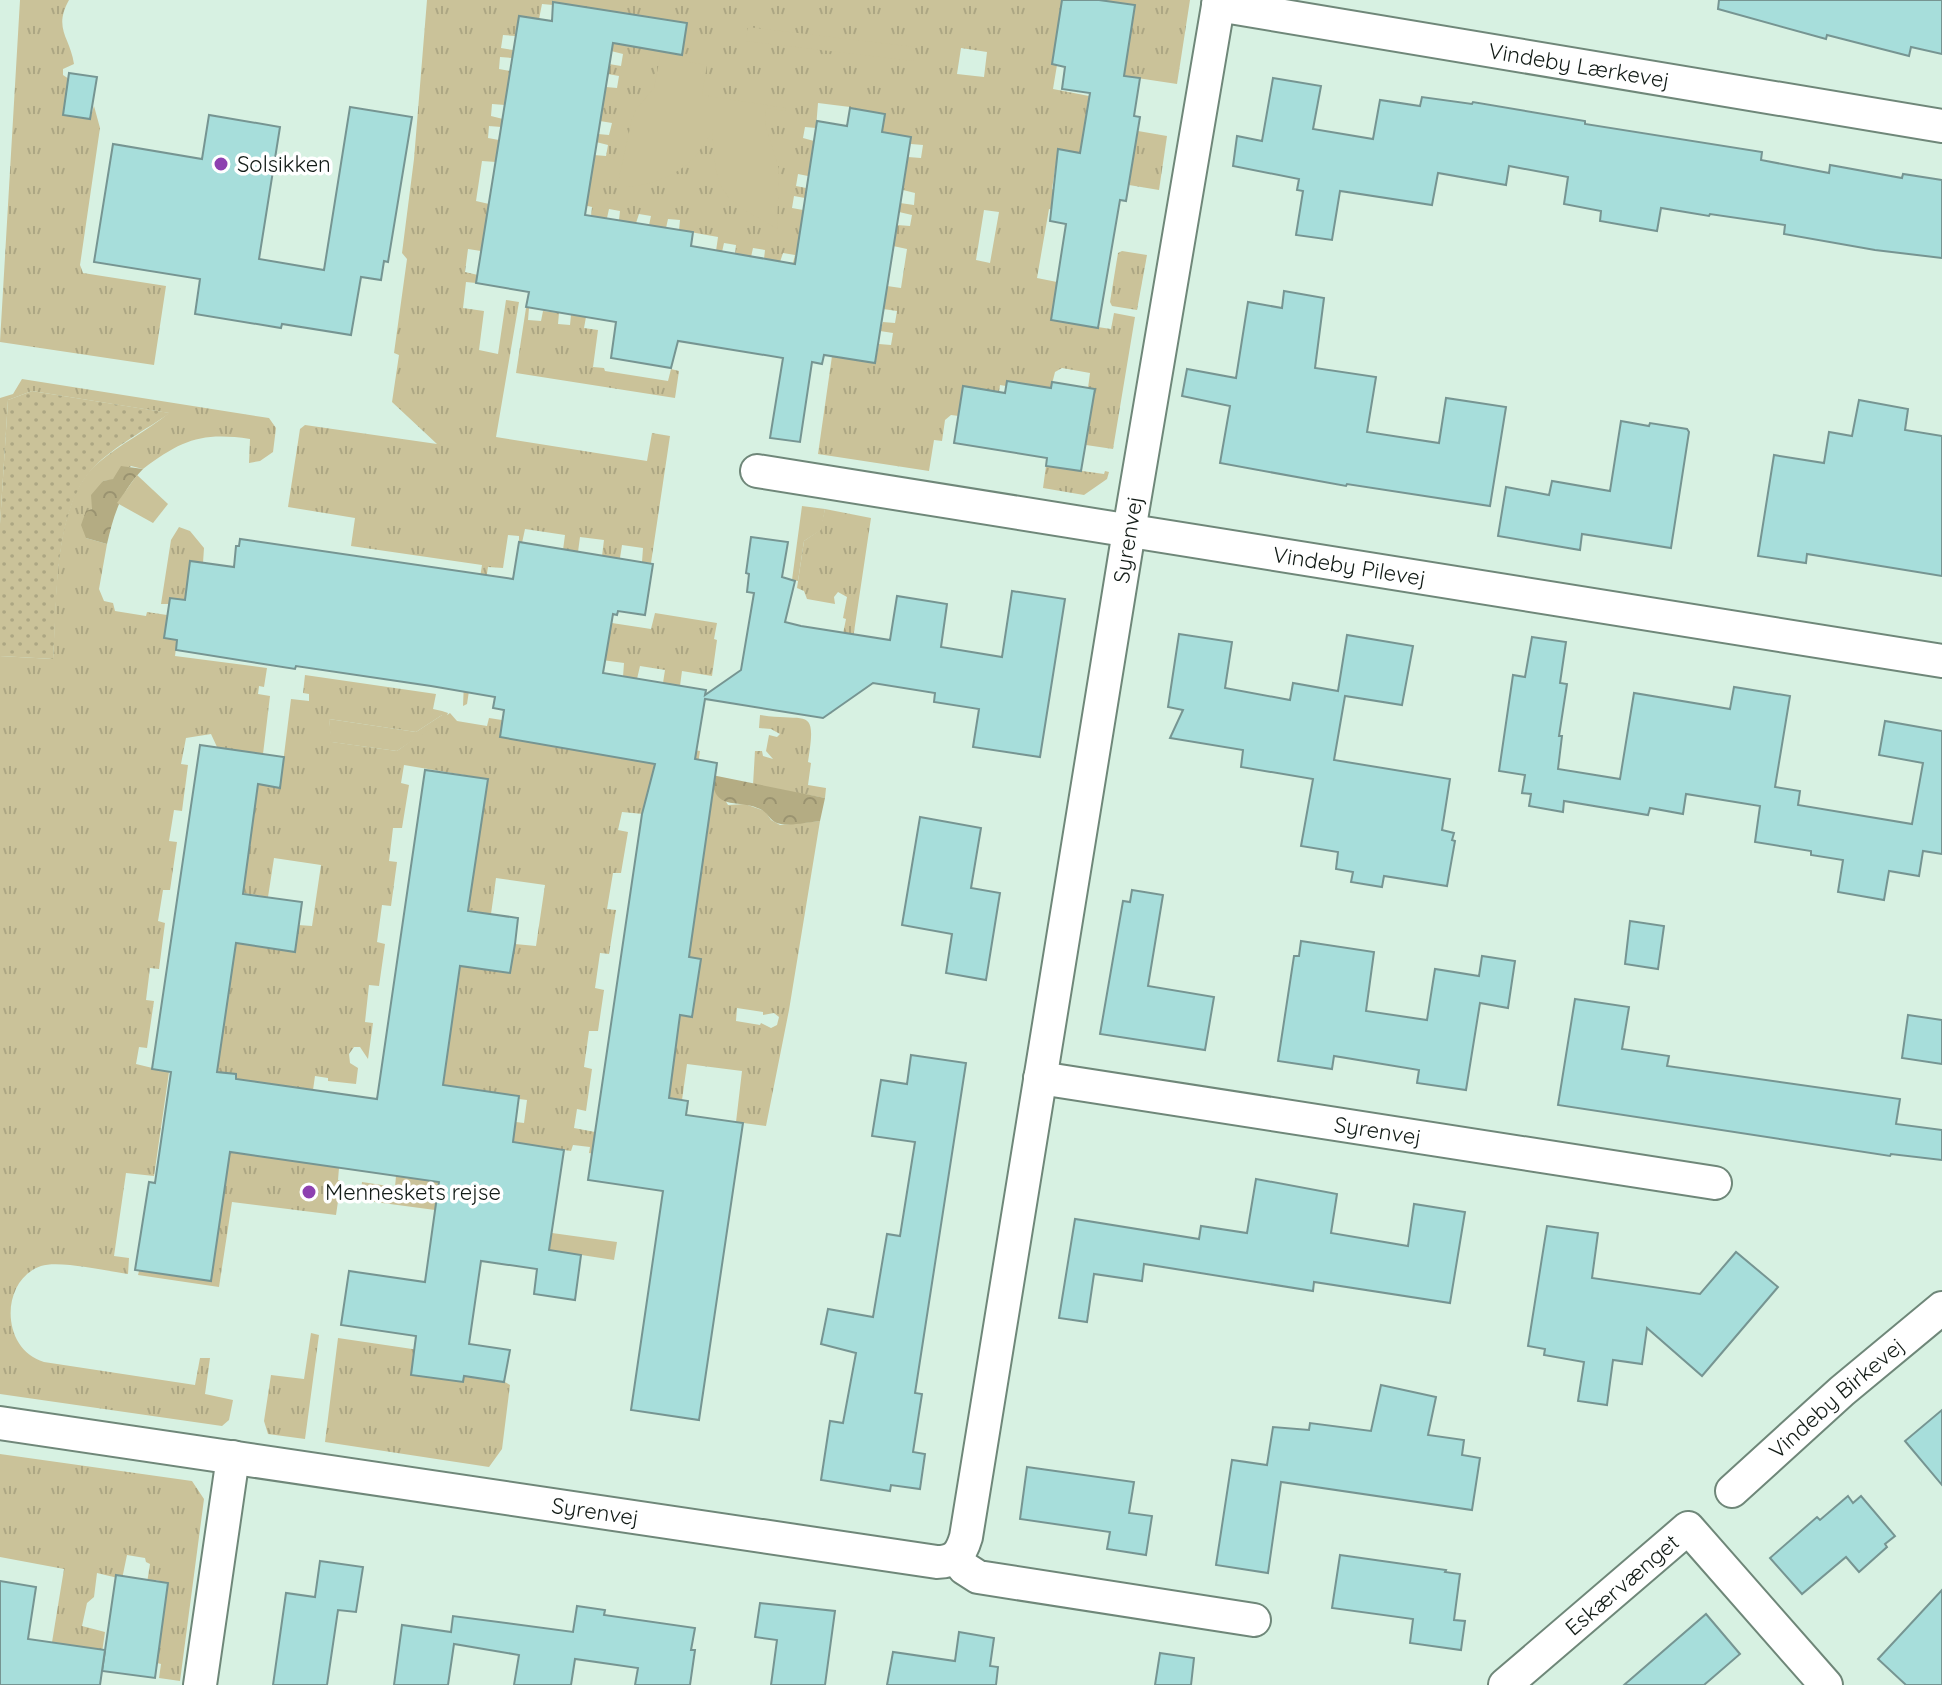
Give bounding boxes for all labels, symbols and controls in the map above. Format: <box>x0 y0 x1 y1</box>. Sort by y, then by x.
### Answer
street label: Vindeby Lærkevej <box>1486 36 1672 94</box>
place label: Solsikken <box>237 150 331 178</box>
marker: Solsikken <box>212 155 230 173</box>
street label: Syrenvej <box>1107 494 1149 585</box>
street label: Vindeby Pilevej <box>1271 540 1428 592</box>
street label: Syrenvej <box>1332 1110 1423 1151</box>
place label: Menneskets rejse <box>325 1178 501 1206</box>
marker: Menneskets rejse <box>300 1183 318 1201</box>
street label: Vindeby Birkevej <box>1763 1331 1910 1465</box>
street label: Syrenvej <box>550 1491 641 1532</box>
street label: Eskærvænget <box>1559 1528 1685 1641</box>

